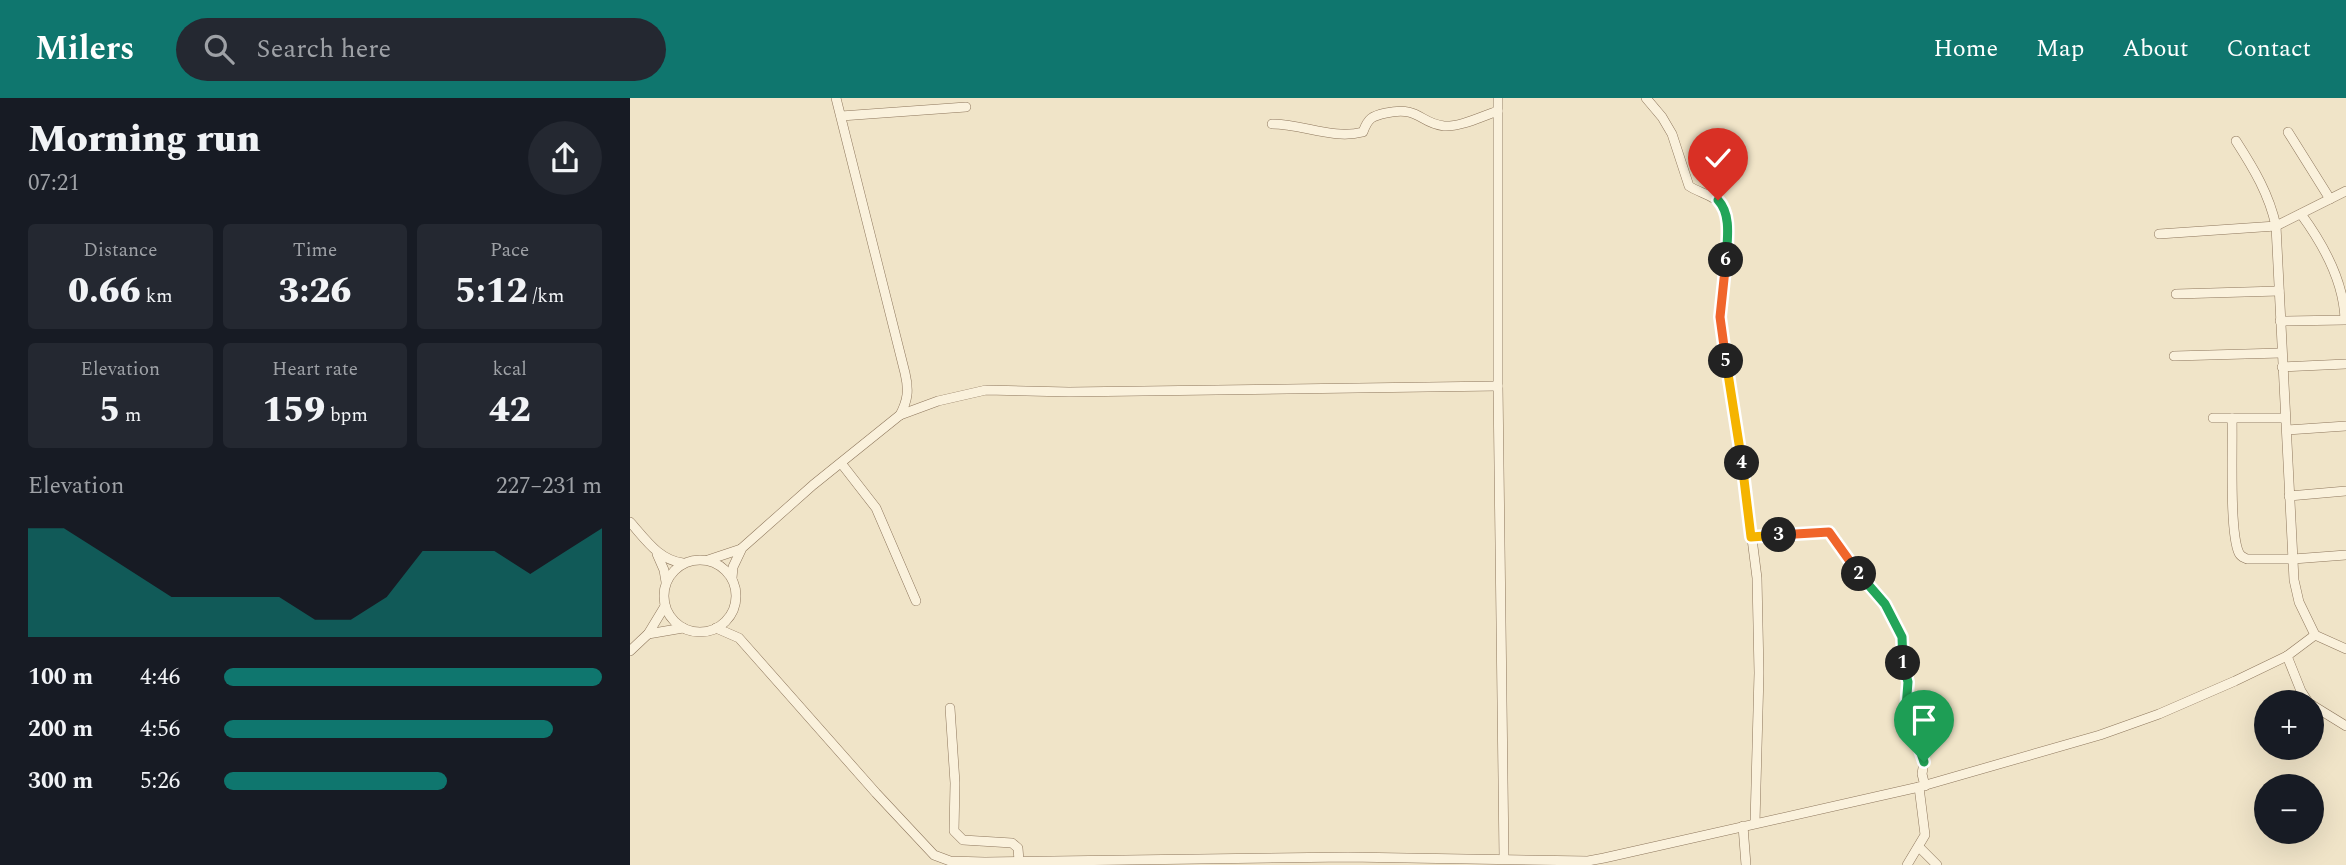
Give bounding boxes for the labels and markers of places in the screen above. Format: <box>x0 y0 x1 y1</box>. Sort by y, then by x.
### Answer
pin <box>1688 128 1748 200</box>
pin: 6 <box>1708 242 1744 278</box>
pin: 5 <box>1708 344 1744 378</box>
pin: 4 <box>1724 446 1760 480</box>
pin: 3 <box>1762 518 1796 552</box>
pin: 2 <box>1842 556 1876 592</box>
pin: 1 <box>1886 646 1920 680</box>
pin <box>1894 690 1954 762</box>

